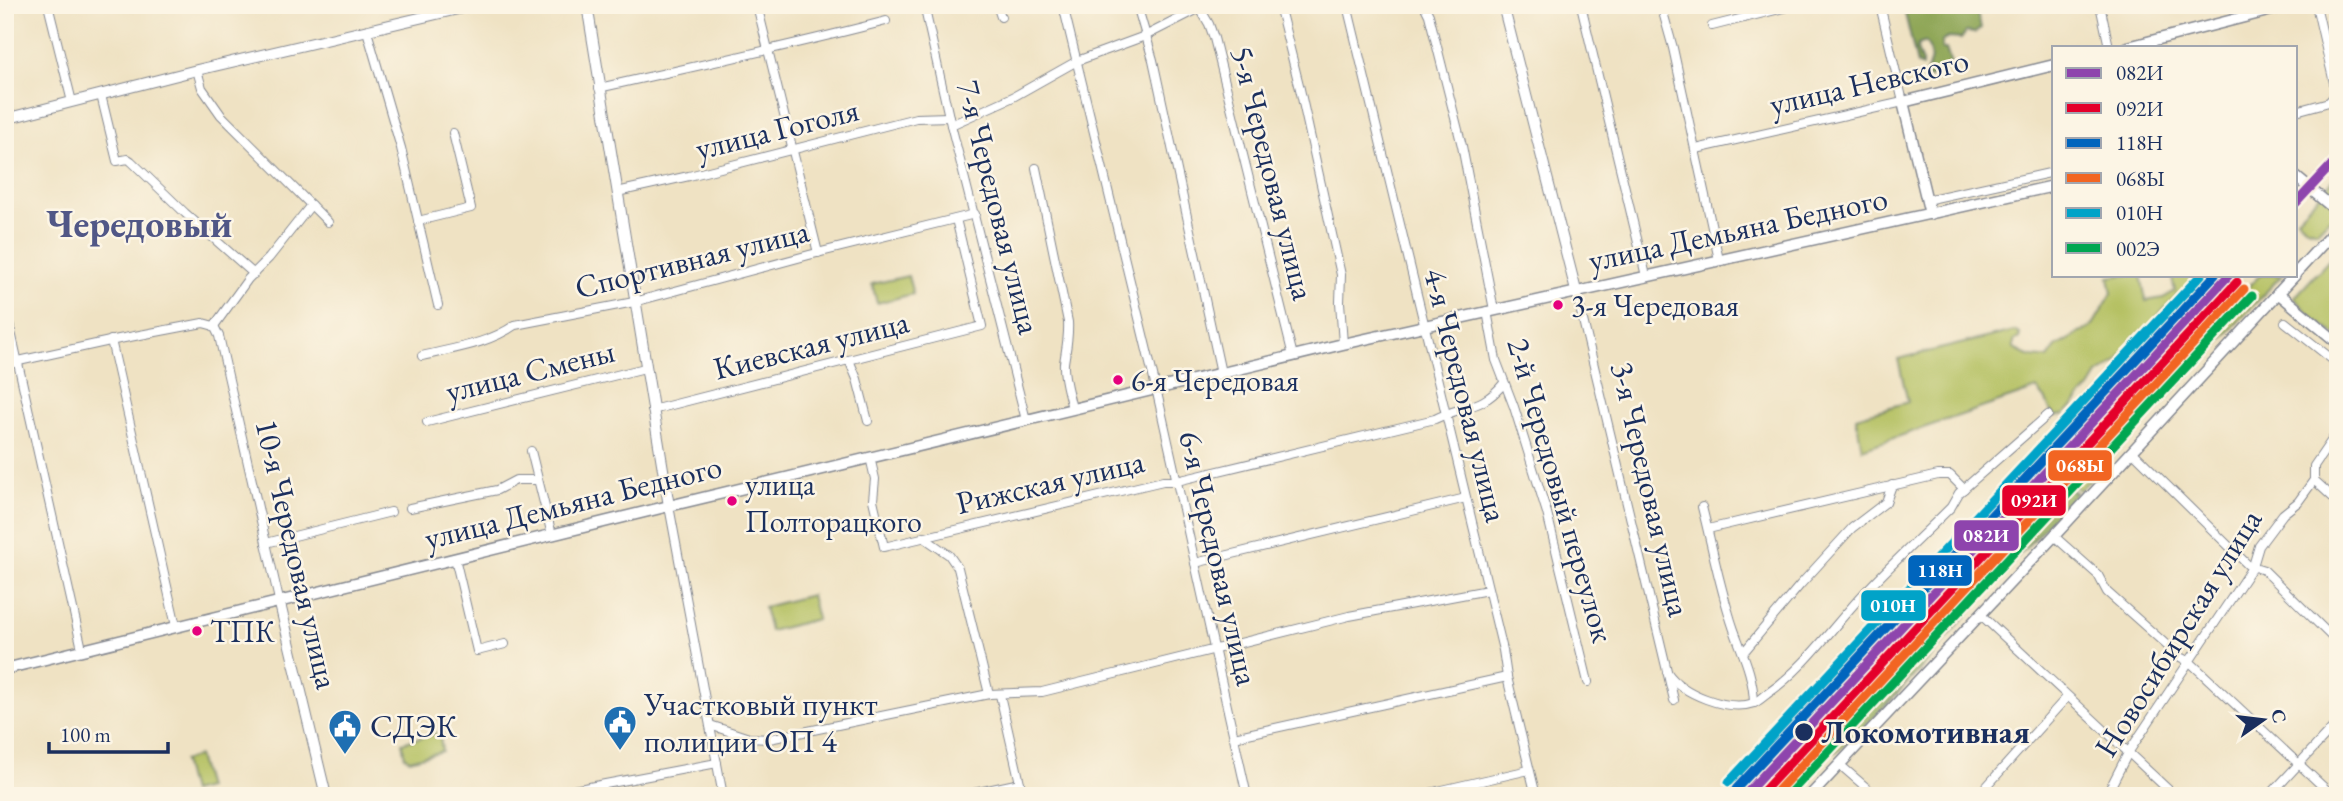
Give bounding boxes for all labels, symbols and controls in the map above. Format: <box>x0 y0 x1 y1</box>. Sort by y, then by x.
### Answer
street label: улица Невского <box>1765 39 1973 125</box>
street label: 5-я Чередовая улица <box>1221 42 1325 305</box>
legend <box>2052 46 2298 276</box>
text: 082И <box>2116 59 2163 86</box>
street label: 7-я Чередовая улица <box>947 76 1051 339</box>
street label: улица Гоголя <box>691 88 863 170</box>
text: 092И <box>2116 95 2163 122</box>
text: 118Н <box>2116 129 2163 156</box>
text: 068Ы <box>2116 165 2165 192</box>
street label: улица Демьяна Бедного <box>1585 177 1891 281</box>
district label: Чередовый <box>46 199 232 248</box>
text: 010Н <box>2116 199 2163 226</box>
street label: Спортивная улица <box>571 210 814 308</box>
text: 002Э <box>2116 235 2160 262</box>
street label: 4-я Чередовая улица <box>1414 264 1518 527</box>
place label: 3-я Чередовая <box>1571 286 1739 325</box>
marker: 3-я Чередовая <box>1551 298 1565 312</box>
street label: Киевская улица <box>709 300 913 390</box>
street label: улица Смены <box>441 330 619 412</box>
street label: 2-й Чередовый переулок <box>1497 333 1625 647</box>
street label: 3-я Чередовая улица <box>1601 357 1701 621</box>
place label: 6-я Чередовая <box>1131 361 1299 400</box>
marker: 6-я Чередовая <box>1111 373 1125 387</box>
street label: 10-я Чередовая улица <box>246 415 349 693</box>
street label: 6-я Чередовая улица <box>1169 426 1269 690</box>
street label: Рижская улица <box>952 440 1148 524</box>
street label: улица Демьяна Бедного <box>420 445 726 559</box>
line badge: 068Ы <box>2047 449 2113 482</box>
text: 068Ы <box>2056 453 2104 478</box>
place label: улица Полторацкого <box>745 465 922 541</box>
line badge: 092И <box>2001 484 2067 517</box>
text: 092И <box>2011 488 2057 513</box>
marker: улица Полторацкого <box>725 494 739 508</box>
street label: Новосибирская улица <box>2085 501 2271 765</box>
line badge: 082И <box>1953 519 2020 552</box>
text: 082И <box>1963 523 2009 548</box>
line badge: 118Н <box>1907 554 1973 587</box>
text: 118Н <box>1917 558 1963 583</box>
line badge: 010Н <box>1860 589 1927 622</box>
text: 010Н <box>1870 593 1916 618</box>
place label: ТПК <box>210 612 275 651</box>
marker: ТПК <box>190 624 204 638</box>
place label: Участковый пункт полиции ОП 4 <box>643 683 878 762</box>
north arrow <box>2228 686 2298 756</box>
public building icon: Участковый пункт полиции ОП 4 <box>601 703 639 752</box>
place label: СДЭК <box>370 705 458 747</box>
text: С <box>2265 706 2293 726</box>
public building icon: СДЭК <box>326 707 364 756</box>
scale bar <box>49 710 168 754</box>
place label: Локомотивная <box>1821 711 2030 753</box>
text: 100 m <box>60 721 111 748</box>
marker: Локомотивная <box>1793 721 1815 743</box>

